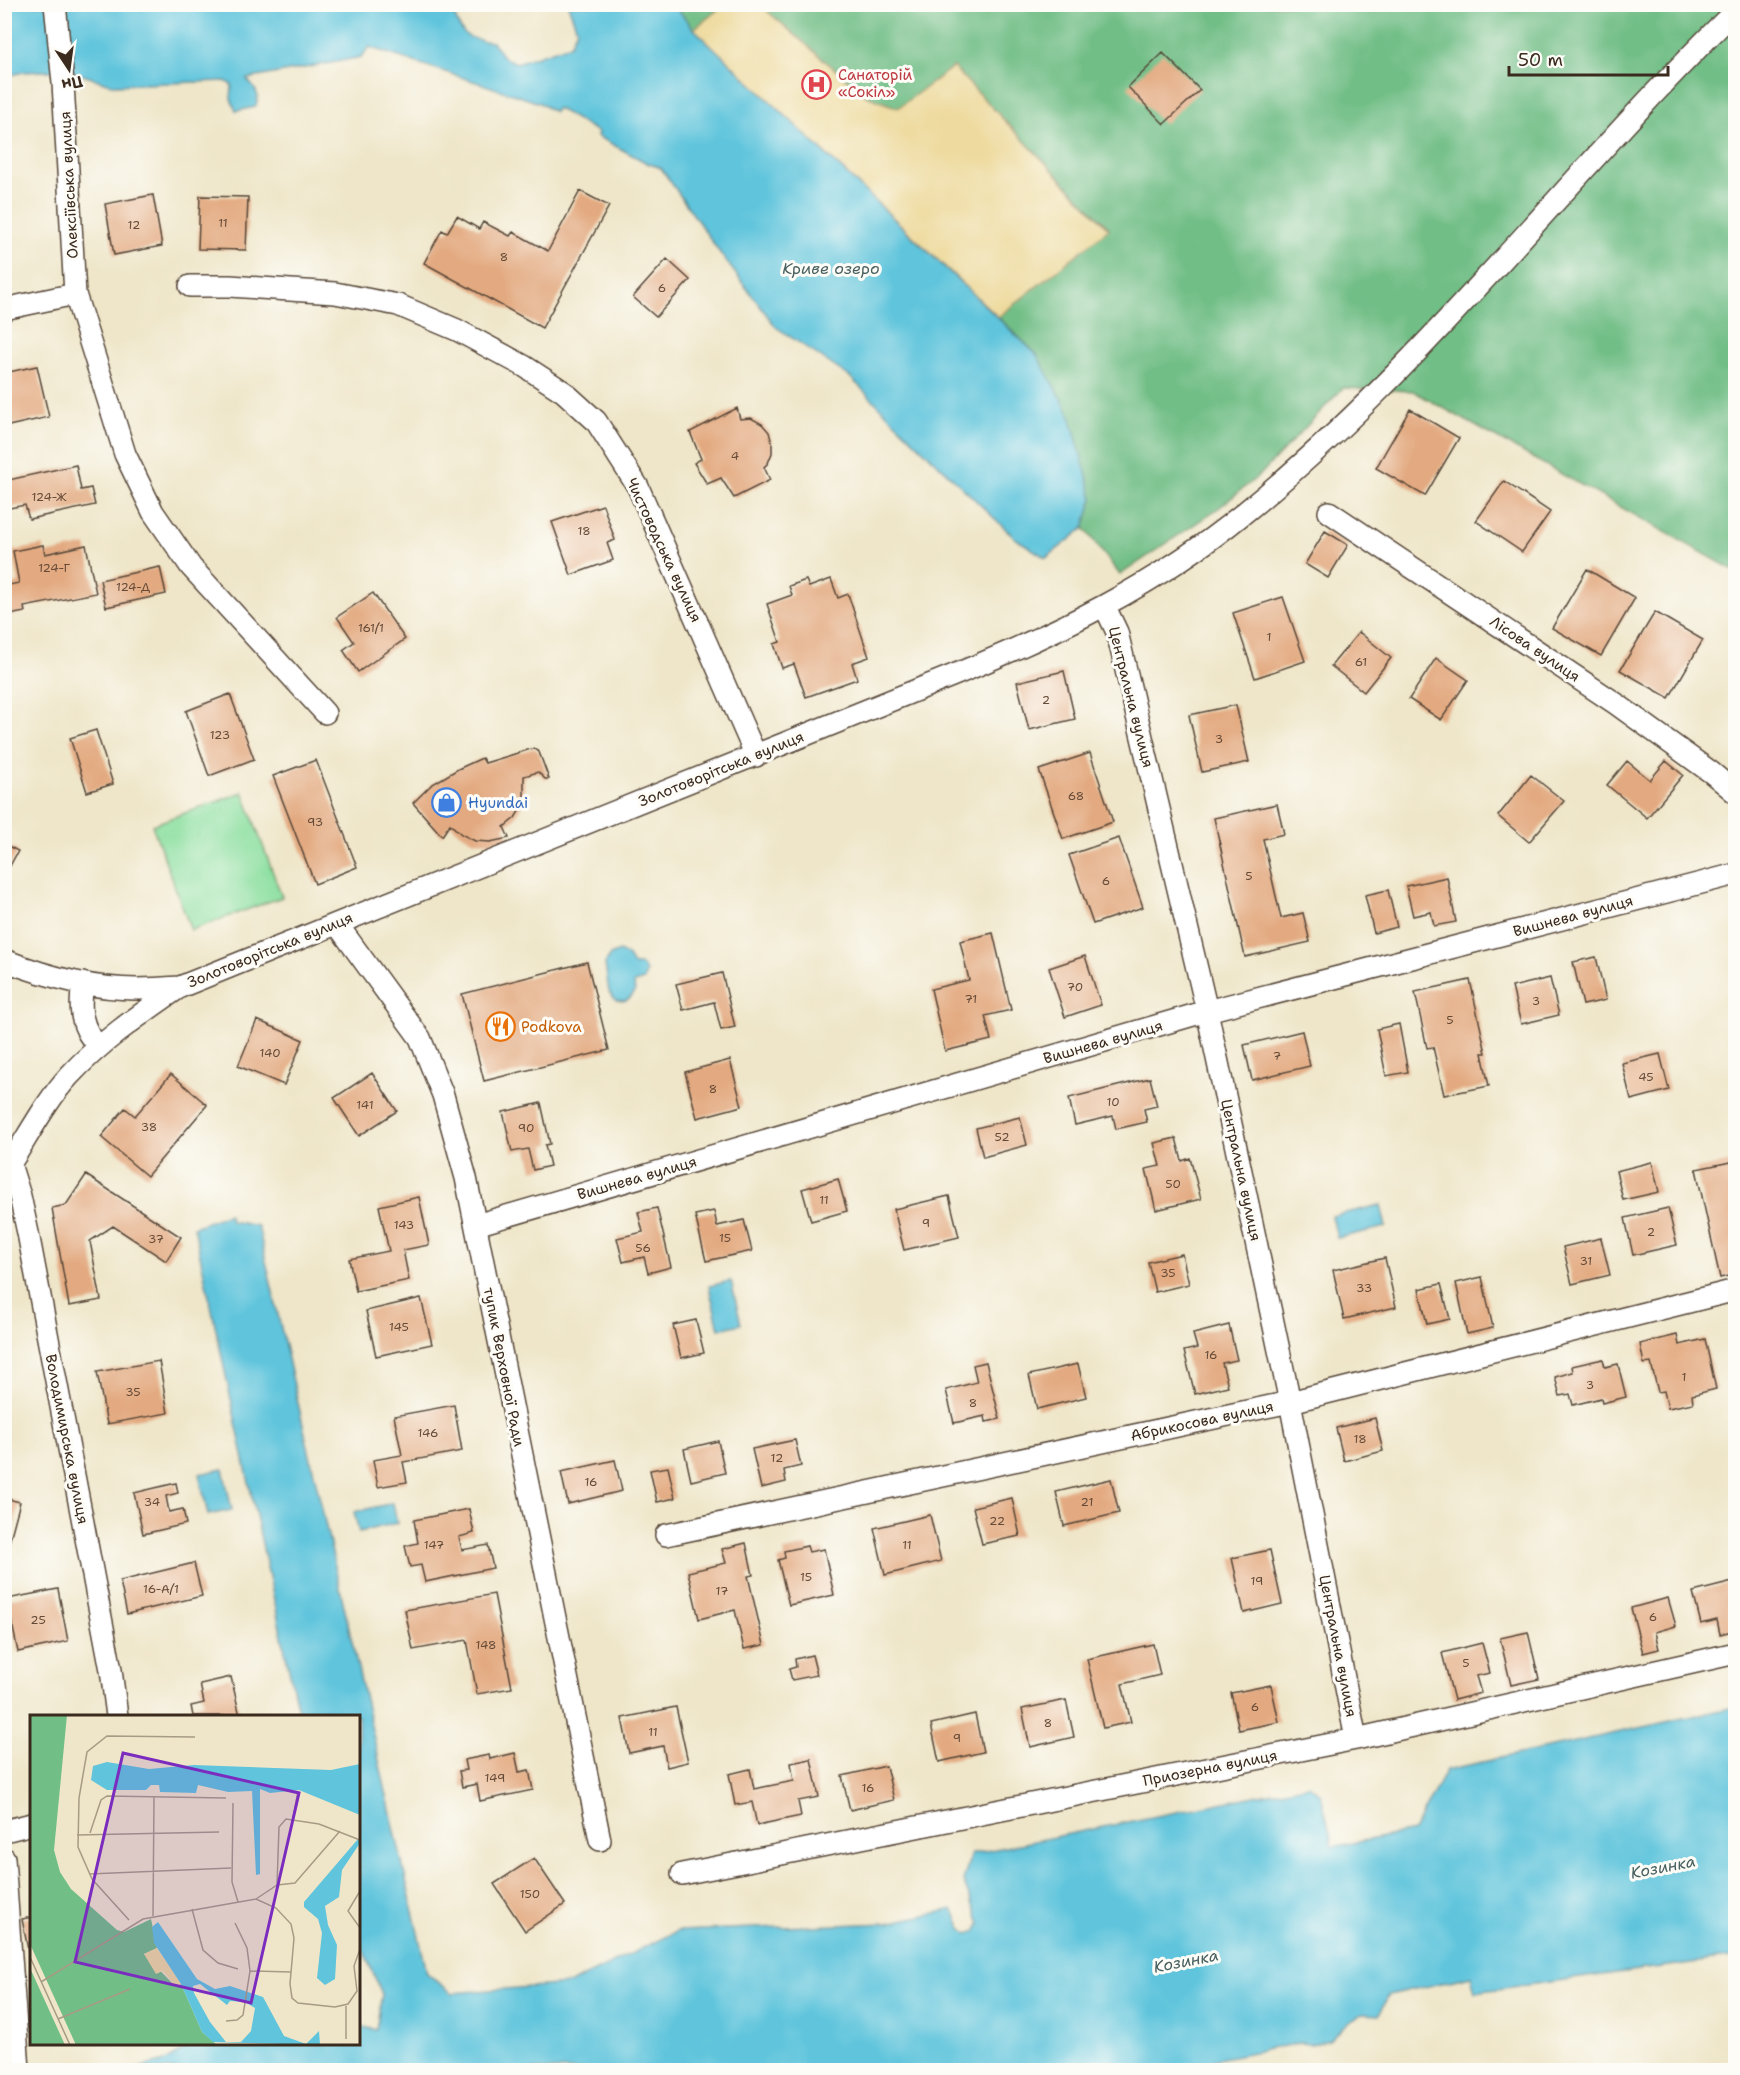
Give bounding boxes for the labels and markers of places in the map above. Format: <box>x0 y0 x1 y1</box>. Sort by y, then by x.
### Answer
place label: Санаторій «Сокіл» <box>838 65 912 102</box>
hospital icon: Санаторій «Сокіл» <box>801 68 833 100</box>
shop icon: Hyundai <box>431 787 463 819</box>
place label: Hyundai <box>468 793 528 813</box>
restaurant icon: Podkova <box>484 1011 516 1043</box>
place label: Podkova <box>521 1017 582 1037</box>

